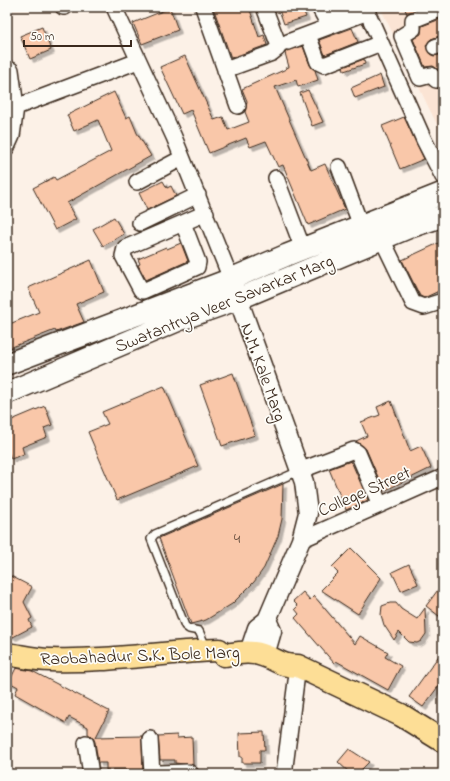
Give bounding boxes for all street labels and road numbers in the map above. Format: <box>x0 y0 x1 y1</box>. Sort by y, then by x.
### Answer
street label: Swatantrya Veer Savarkar Marg <box>111 249 338 362</box>
street label: N.M. Kale Marg <box>231 320 292 426</box>
street label: College Street <box>314 461 416 526</box>
street label: Raobahadur S.K. Bole Marg <box>40 641 240 674</box>

